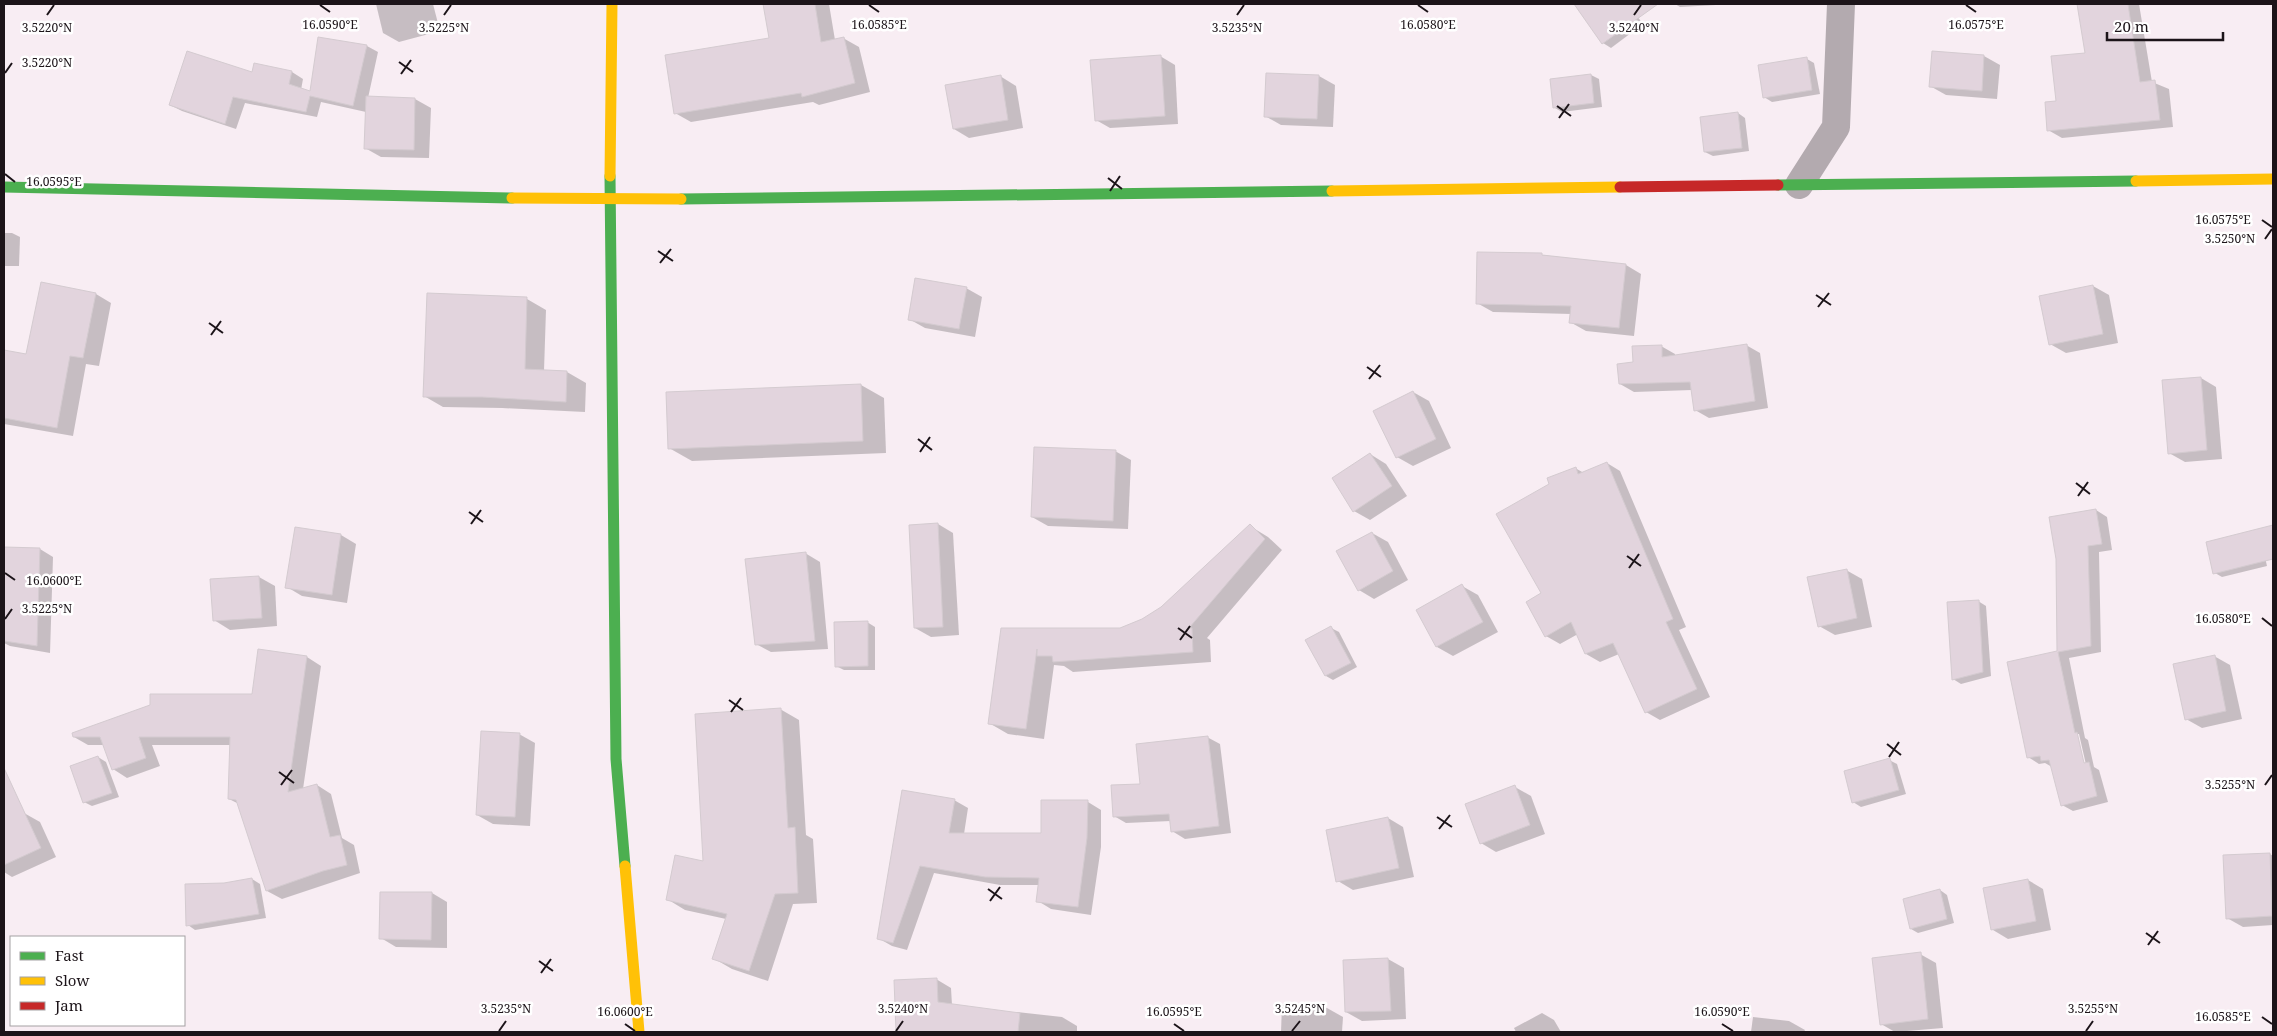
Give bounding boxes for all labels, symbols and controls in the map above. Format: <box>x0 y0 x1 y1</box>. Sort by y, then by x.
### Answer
scale bar <box>2107 10 2223 42</box>
text: 16.0590°E <box>302 16 358 33</box>
text: 16.0585°E <box>851 16 907 33</box>
text: 16.0580°E <box>1400 16 1456 33</box>
text: 16.0575°E <box>1948 16 2004 33</box>
text: 20 m <box>2114 16 2149 36</box>
text: 3.5220°N <box>22 19 72 36</box>
text: 3.5225°N <box>419 19 469 36</box>
text: 3.5235°N <box>1212 19 1262 36</box>
text: 3.5240°N <box>1609 19 1659 36</box>
text: 3.5220°N <box>22 54 72 71</box>
text: 16.0595°E <box>26 173 82 190</box>
text: 16.0575°E <box>2195 211 2251 228</box>
text: 3.5250°N <box>2205 230 2255 247</box>
text: 16.0600°E <box>26 572 82 589</box>
text: 3.5225°N <box>22 600 72 617</box>
text: 16.0580°E <box>2195 610 2251 627</box>
text: 3.5255°N <box>2205 776 2255 793</box>
legend <box>10 936 185 1026</box>
text: Fast <box>55 945 84 965</box>
text: Slow <box>55 970 89 990</box>
text: Jam <box>54 995 83 1015</box>
text: 3.5235°N <box>481 1000 531 1017</box>
text: 3.5240°N <box>878 1000 928 1017</box>
text: 3.5245°N <box>1275 1000 1325 1017</box>
text: 3.5255°N <box>2068 1000 2118 1017</box>
text: 16.0600°E <box>597 1003 653 1020</box>
text: 16.0595°E <box>1146 1003 1202 1020</box>
text: 16.0590°E <box>1694 1003 1750 1020</box>
text: 16.0585°E <box>2195 1008 2251 1025</box>

